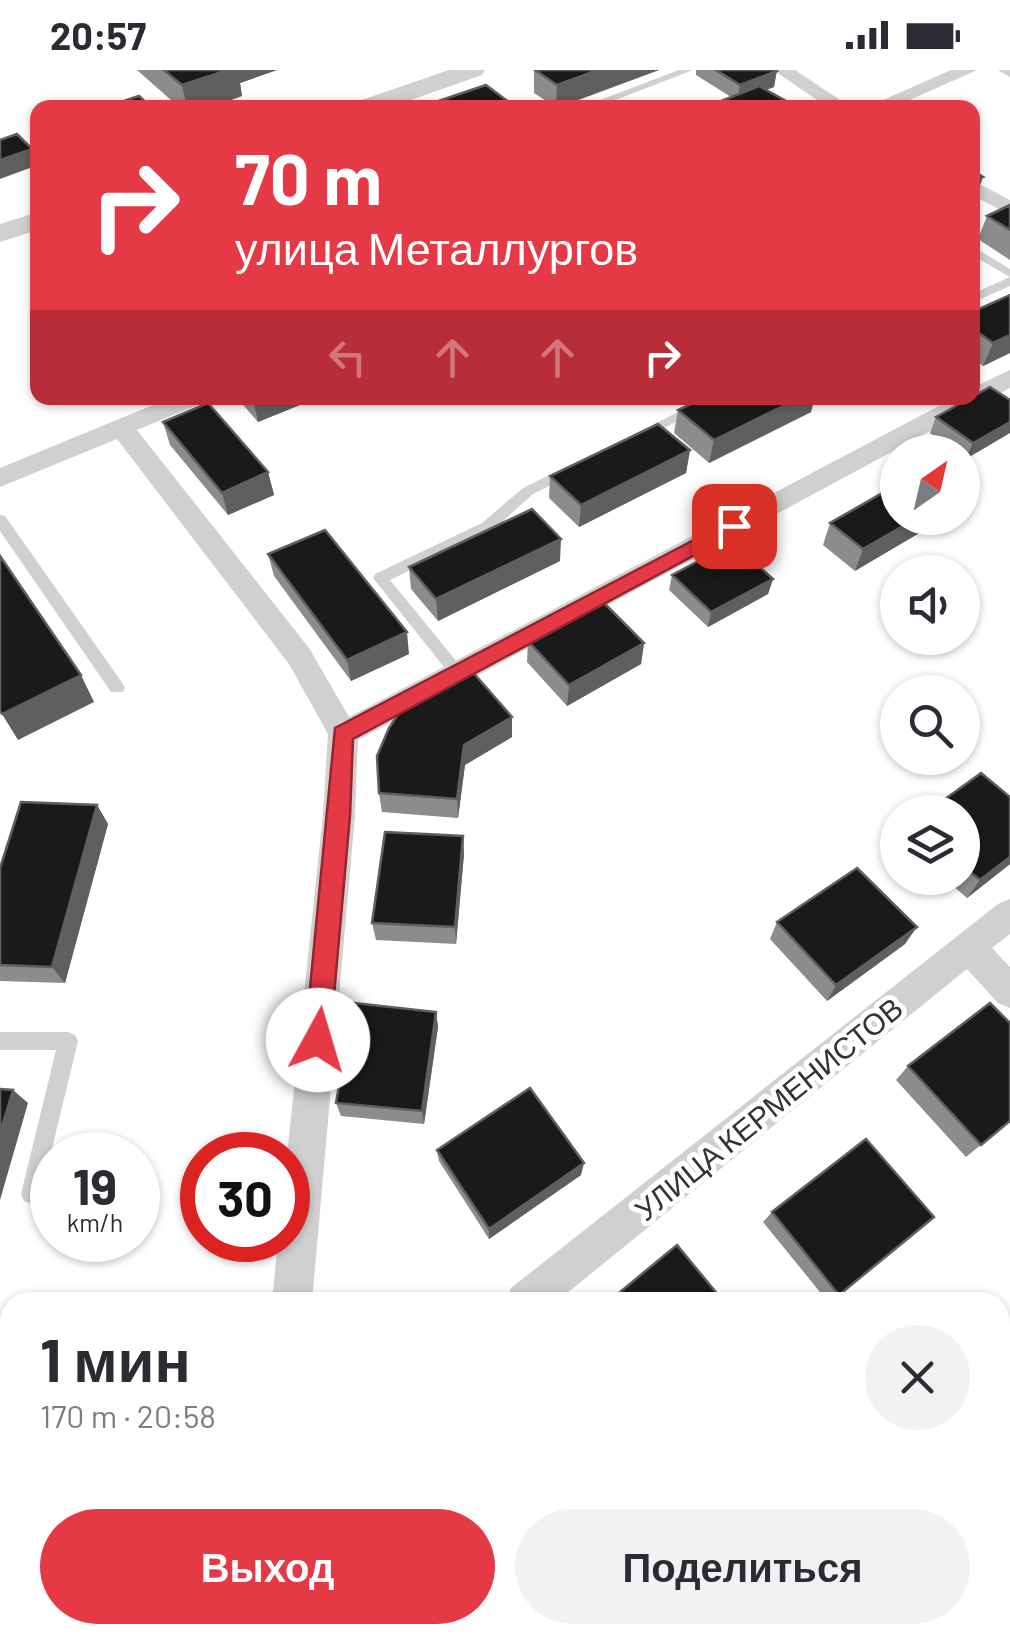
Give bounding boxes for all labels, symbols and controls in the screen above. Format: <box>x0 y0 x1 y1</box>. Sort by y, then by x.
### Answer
text: 20:57 <box>50 12 146 58</box>
text: 70 m <box>235 135 382 219</box>
icon: right <box>70 140 200 270</box>
text: улица Металлургов <box>235 220 638 274</box>
icon: left <box>320 330 375 385</box>
icon: ahead <box>425 330 480 385</box>
icon: ahead <box>530 330 585 385</box>
icon: right <box>635 330 690 385</box>
north arrow <box>880 435 980 535</box>
map controls <box>880 435 980 895</box>
pin <box>692 484 777 569</box>
icon: arrive <box>707 499 762 554</box>
button: sound <box>880 555 980 655</box>
button: search <box>880 675 980 775</box>
button: layers <box>880 795 980 895</box>
position arrow <box>266 988 370 1092</box>
street label: УЛИЦА КЕРМЕНИСТОВ <box>627 989 909 1227</box>
speed limit sign: 30 <box>180 1132 310 1262</box>
text: 19 <box>73 1155 117 1215</box>
text: km/h <box>67 1207 123 1237</box>
text: 1 мин <box>40 1322 191 1394</box>
button: close <box>865 1325 970 1430</box>
text: 170 m · 20:58 <box>40 1396 216 1434</box>
button: Выход <box>40 1509 495 1624</box>
button: Поделиться <box>515 1509 970 1624</box>

